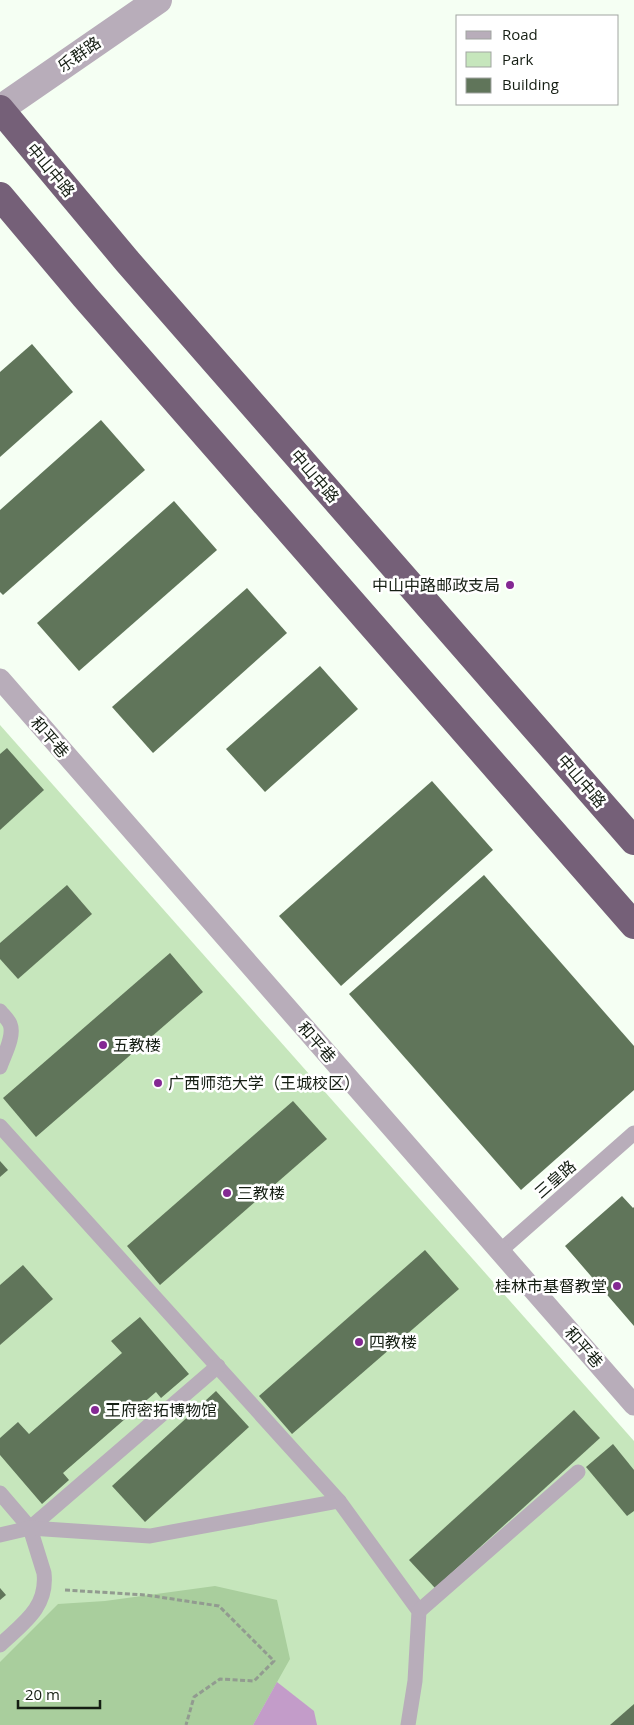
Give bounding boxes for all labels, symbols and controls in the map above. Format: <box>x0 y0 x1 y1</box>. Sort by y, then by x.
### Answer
legend <box>456 15 619 105</box>
text: Road <box>502 24 538 44</box>
street label: 乐群路 <box>53 31 105 77</box>
text: Park <box>502 49 533 69</box>
text: Building <box>502 74 559 94</box>
street label: 中山中路 <box>22 138 80 202</box>
street label: 中山中路 <box>286 445 344 507</box>
place label: 中山中路邮政支局 <box>372 574 500 596</box>
marker: 中山中路邮政支局 <box>504 579 516 591</box>
street label: 和平巷 <box>26 712 74 762</box>
street label: 中山中路 <box>553 750 611 812</box>
street label: 和平巷 <box>293 1017 341 1067</box>
place label: 五教楼 <box>113 1034 161 1056</box>
marker: 五教楼 <box>97 1039 109 1051</box>
place label: 广西师范大学（王城校区） <box>168 1072 360 1094</box>
marker: 广西师范大学（王城校区） <box>152 1077 164 1089</box>
street label: 三皇路 <box>530 1155 580 1203</box>
place label: 三教楼 <box>237 1182 285 1204</box>
marker: 三教楼 <box>221 1187 233 1199</box>
place label: 桂林市基督教堂 <box>495 1275 607 1297</box>
marker: 桂林市基督教堂 <box>611 1280 623 1292</box>
street label: 和平巷 <box>560 1322 608 1372</box>
place label: 四教楼 <box>369 1331 417 1353</box>
marker: 四教楼 <box>353 1336 365 1348</box>
place label: 王府密拓博物馆 <box>105 1399 217 1421</box>
marker: 王府密拓博物馆 <box>89 1404 101 1416</box>
scale bar <box>18 1678 100 1710</box>
text: 20 m <box>25 1684 60 1704</box>

